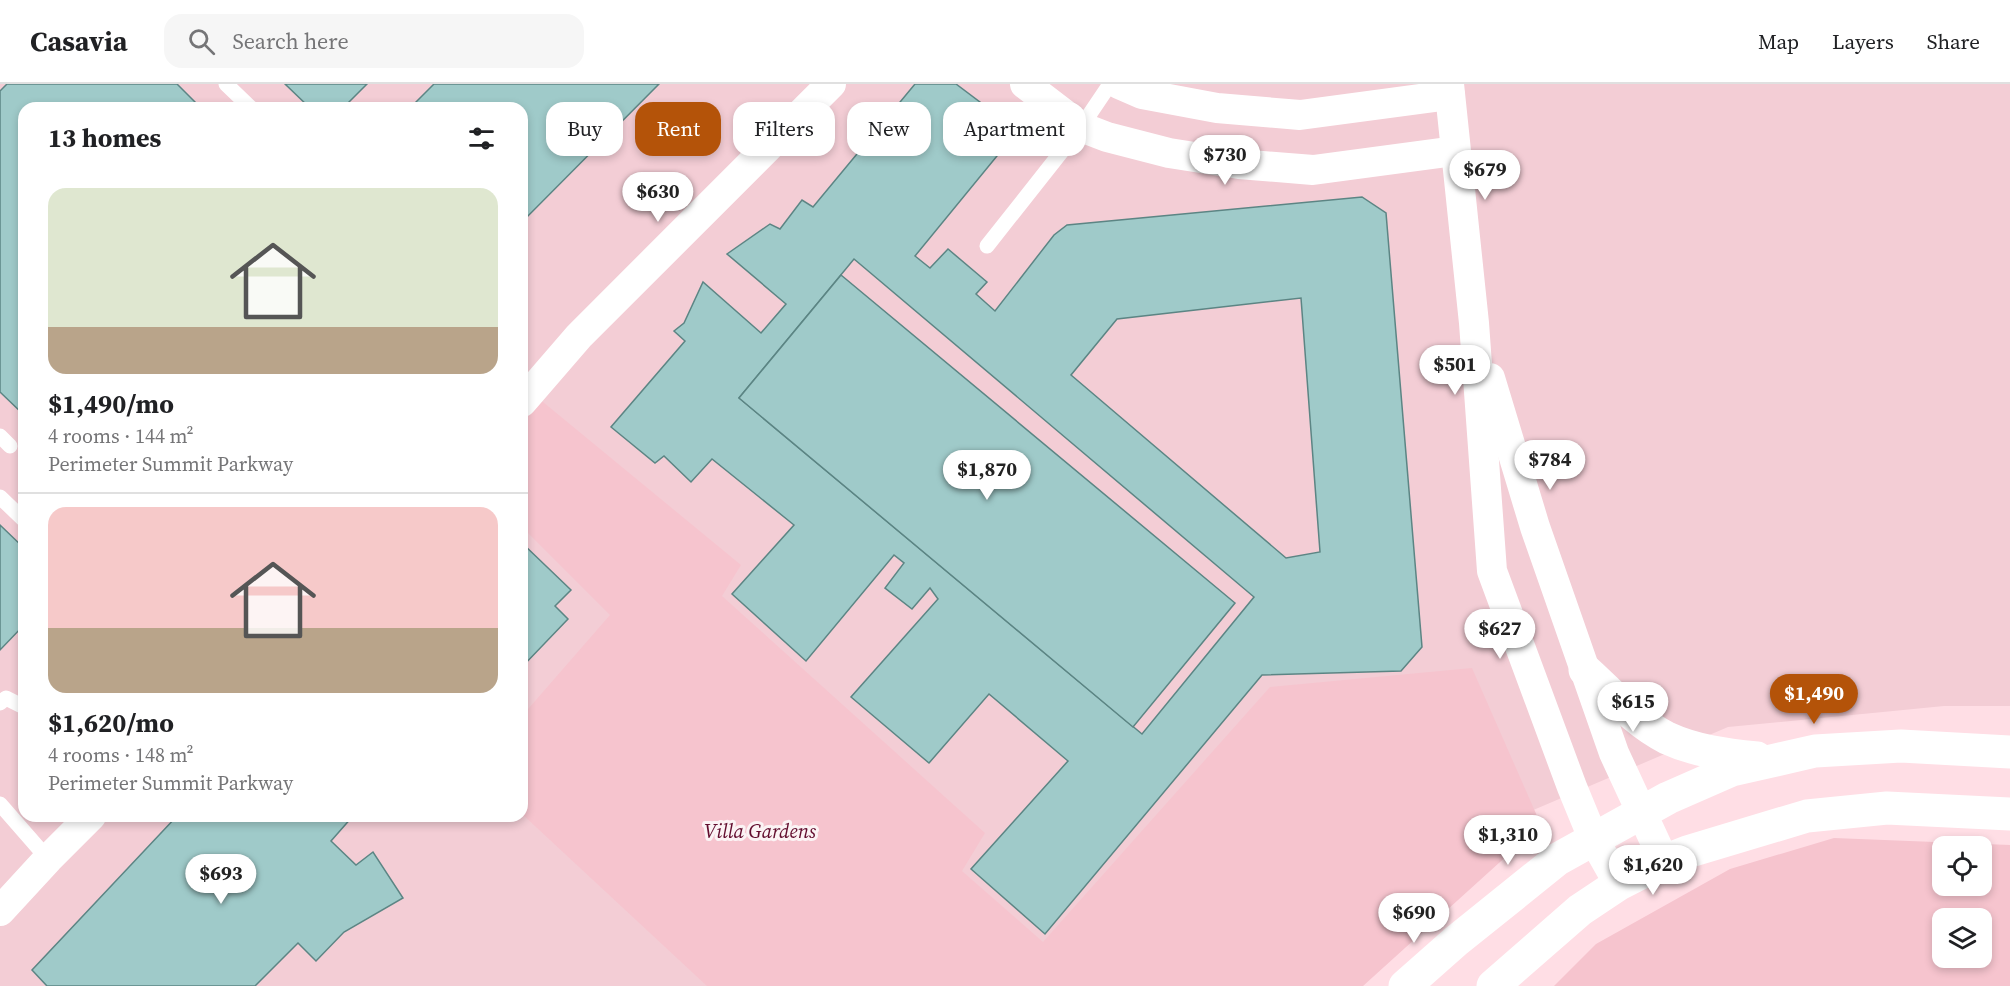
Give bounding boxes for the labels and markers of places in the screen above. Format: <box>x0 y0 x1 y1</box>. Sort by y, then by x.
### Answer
pin: $730 <box>1189 135 1261 186</box>
pin: $679 <box>1449 150 1521 201</box>
pin: $630 <box>622 172 694 223</box>
pin: $501 <box>1419 345 1491 396</box>
pin: $784 <box>1514 440 1586 491</box>
pin: $1,870 <box>938 450 1036 501</box>
pin: $627 <box>1464 609 1536 660</box>
pin: $1,490 <box>1765 674 1863 725</box>
pin: $615 <box>1597 682 1669 733</box>
pin: $1,310 <box>1459 815 1557 866</box>
pin: $1,620 <box>1604 845 1702 896</box>
pin: $693 <box>185 854 257 905</box>
pin: $690 <box>1378 893 1450 944</box>

